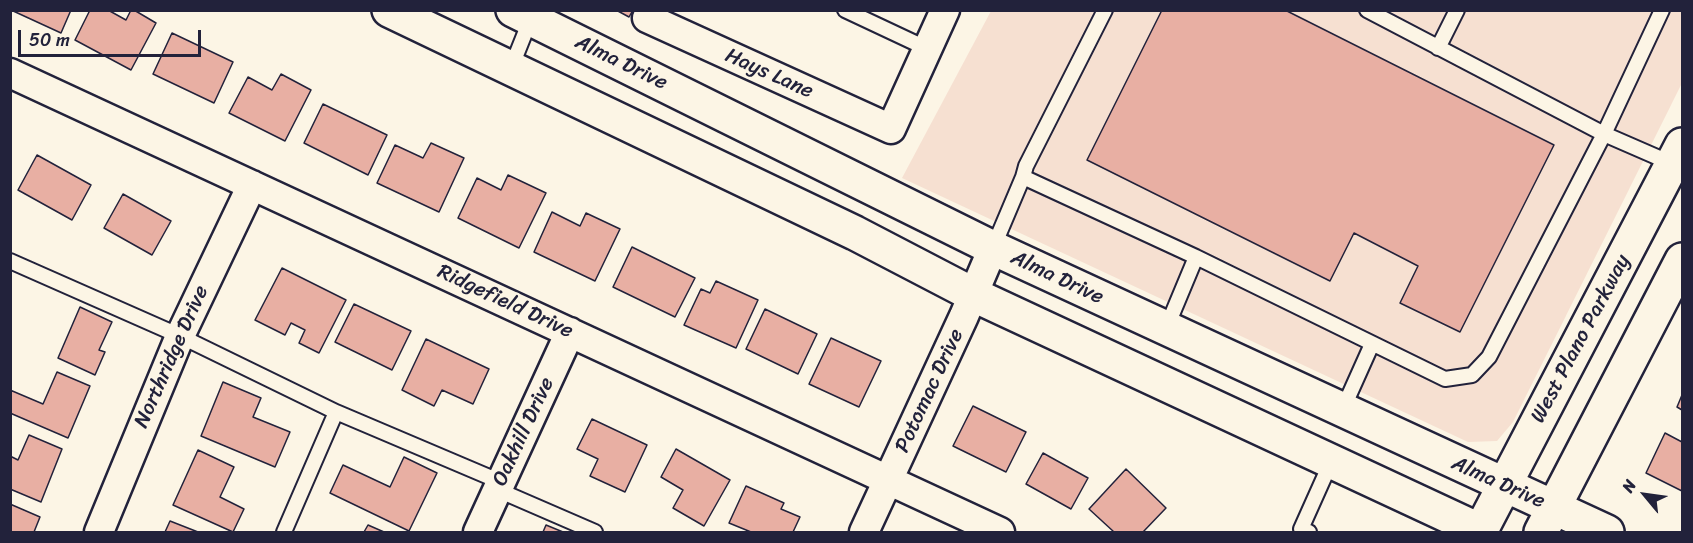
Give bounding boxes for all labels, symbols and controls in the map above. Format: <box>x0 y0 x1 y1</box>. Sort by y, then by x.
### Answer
scale bar <box>21 18 204 56</box>
text: 50 m <box>29 24 70 56</box>
street label: Alma Drive <box>571 30 671 96</box>
street label: Hays Lane <box>721 43 817 105</box>
street label: Alma Drive <box>1007 246 1107 310</box>
street label: West Plano Parkway <box>1526 251 1636 427</box>
street label: Ridgefield Drive <box>433 260 577 344</box>
street label: Northridge Drive <box>129 282 215 432</box>
street label: Potomac Drive <box>890 325 970 457</box>
street label: Oakhill Drive <box>488 374 560 490</box>
street label: Alma Drive <box>1447 451 1549 515</box>
north arrow <box>1615 465 1675 525</box>
text: N <box>1613 474 1644 498</box>

